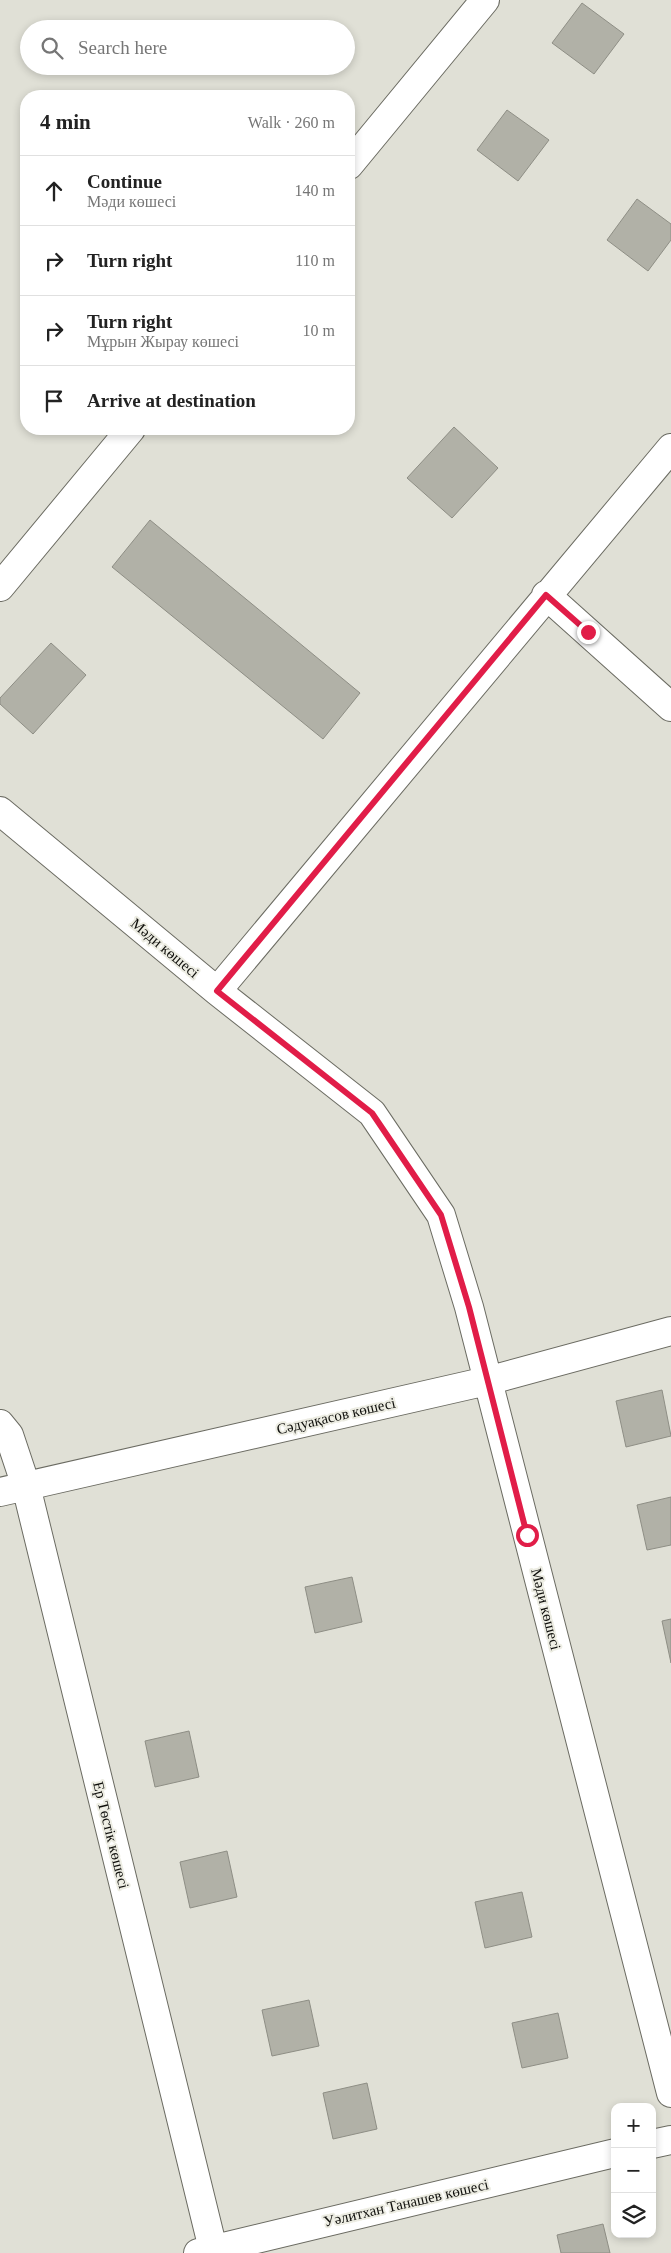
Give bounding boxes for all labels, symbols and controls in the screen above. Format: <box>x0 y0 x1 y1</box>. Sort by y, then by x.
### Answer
search box <box>20 20 355 75</box>
icon: search <box>38 34 66 62</box>
text: Search here <box>78 37 167 58</box>
text: 4 min <box>40 110 91 134</box>
text: Walk · 260 m <box>248 114 335 131</box>
text: Continue <box>87 171 162 192</box>
icon: ahead <box>40 177 68 205</box>
text: 140 m <box>295 182 335 199</box>
text: Мәди көшесі <box>87 193 176 210</box>
icon: right <box>40 247 68 275</box>
text: Turn right <box>87 250 172 271</box>
text: 110 m <box>295 252 335 269</box>
text: Turn right <box>87 311 172 332</box>
icon: right <box>40 317 68 345</box>
text: 10 m <box>303 322 335 339</box>
text: Мұрын Жырау көшесі <box>87 333 239 350</box>
icon: arrive <box>40 387 68 415</box>
text: Arrive at destination <box>87 390 256 411</box>
route end <box>577 621 600 644</box>
street label: Мәди көшесі <box>128 915 202 981</box>
street label: Сәдуақасов көшесі <box>275 1395 397 1437</box>
route start <box>516 1524 539 1547</box>
street label: Мәди көшесі <box>528 1567 564 1651</box>
street label: Ер Төстік көшесі <box>90 1780 132 1890</box>
map controls <box>611 2103 656 2238</box>
button: + <box>611 2103 656 2148</box>
button: − <box>611 2148 656 2193</box>
street label: Уәлитхан Танашев көшесі <box>322 2176 490 2230</box>
button: layers <box>611 2193 656 2238</box>

